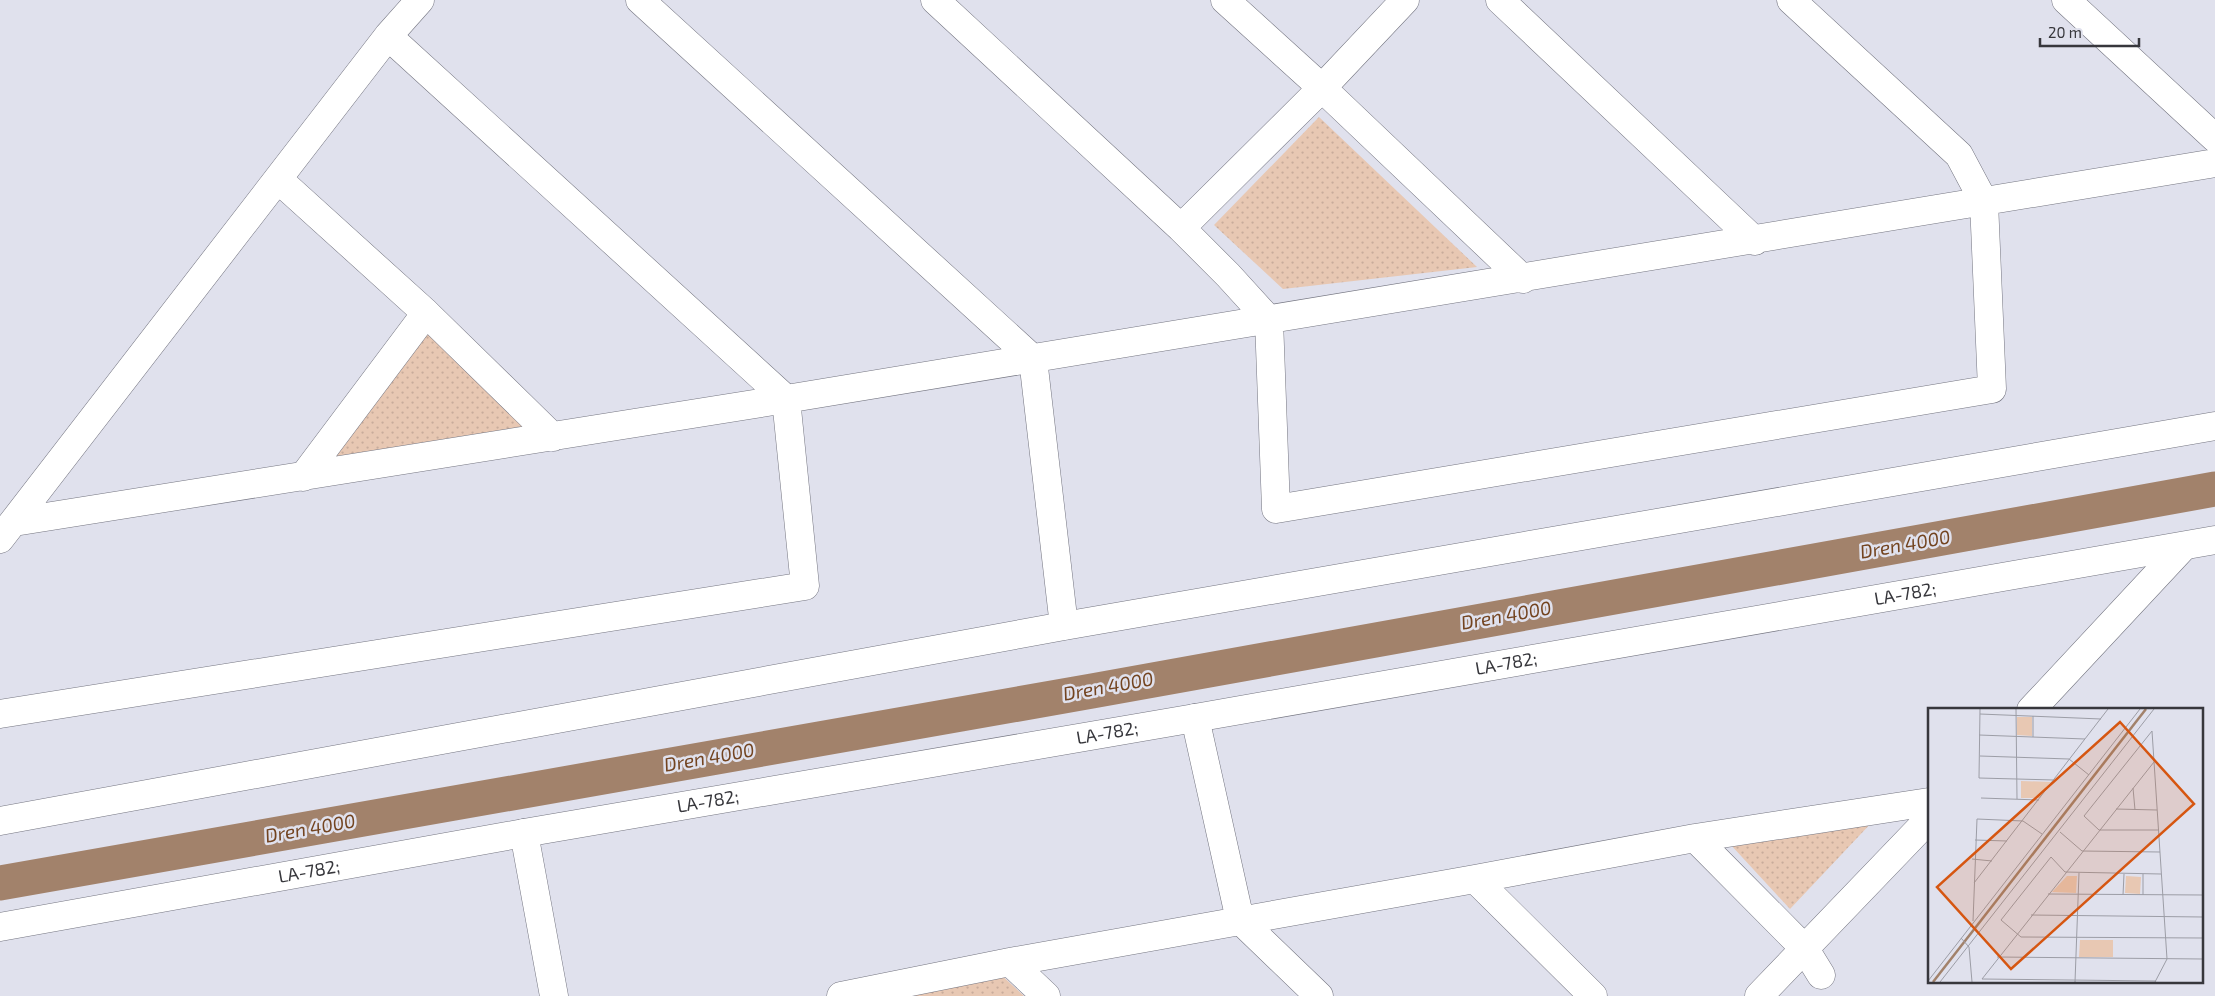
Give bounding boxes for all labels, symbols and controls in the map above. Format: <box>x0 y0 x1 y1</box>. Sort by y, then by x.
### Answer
scale bar <box>2040 15 2139 47</box>
text: 20 m <box>2048 23 2082 41</box>
water label: Dren 4000 <box>1858 524 1952 563</box>
street label: LA-782; <box>1872 577 1938 609</box>
water label: Dren 4000 <box>1459 595 1553 634</box>
street label: LA-782; <box>1473 647 1539 679</box>
water label: Dren 4000 <box>1061 666 1155 705</box>
inset map <box>1928 708 2202 984</box>
street label: LA-782; <box>1074 716 1140 748</box>
water label: Dren 4000 <box>662 737 756 776</box>
street label: LA-782; <box>675 784 740 817</box>
water label: Dren 4000 <box>263 808 357 847</box>
street label: LA-782; <box>276 854 342 887</box>

